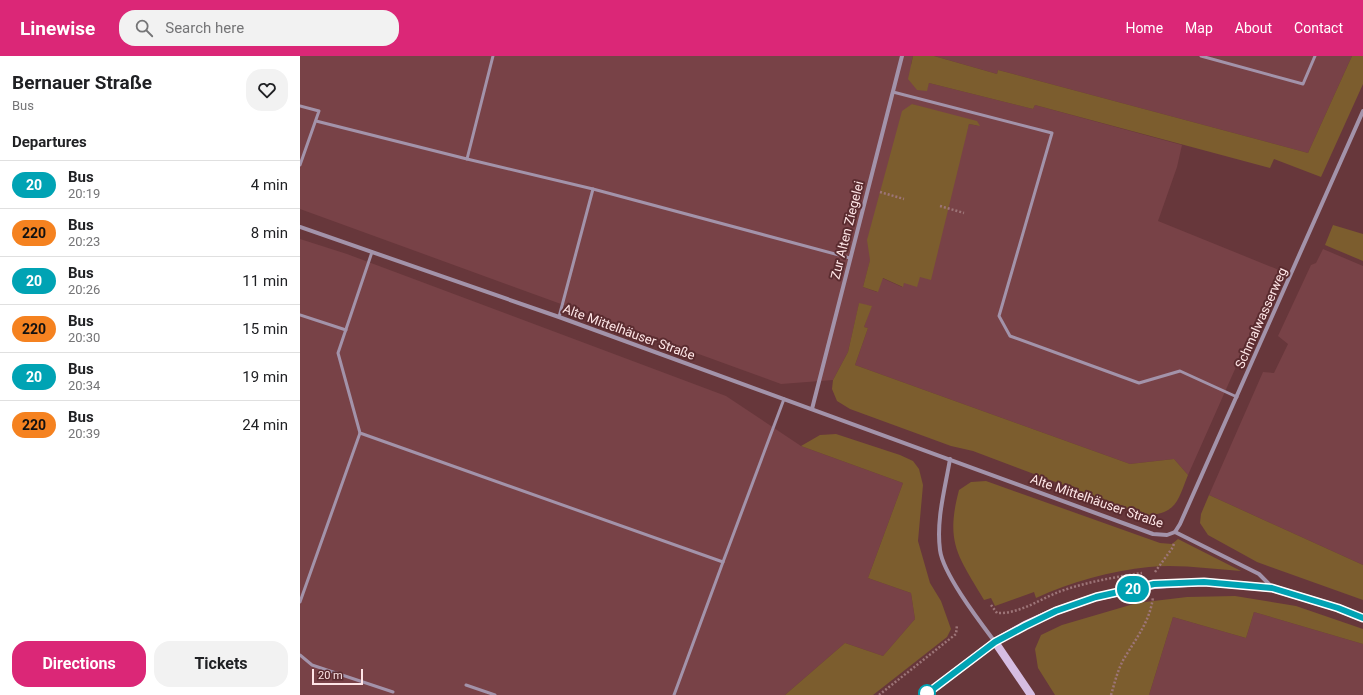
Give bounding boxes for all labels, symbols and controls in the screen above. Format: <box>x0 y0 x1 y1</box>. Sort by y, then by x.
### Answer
search box <box>119 10 399 46</box>
text: Linewise <box>20 17 95 40</box>
icon: search <box>133 17 155 39</box>
text: Search here <box>165 19 244 37</box>
text: Home <box>1125 20 1163 36</box>
text: Map <box>1185 20 1213 36</box>
text: About <box>1235 20 1272 36</box>
text: Contact <box>1294 20 1343 36</box>
button: heart <box>246 69 288 111</box>
text: Bernauer Straße <box>12 71 152 94</box>
text: Bus <box>12 98 34 113</box>
text: Departures <box>12 133 87 151</box>
text: Bus <box>68 168 94 186</box>
text: 4 min <box>251 176 288 194</box>
text: 20 <box>26 177 42 193</box>
street label: Zur Alten Ziegelei <box>828 179 866 281</box>
text: 20:19 <box>68 186 100 201</box>
text: Bus <box>68 216 94 234</box>
text: 8 min <box>251 224 288 242</box>
text: 220 <box>22 225 46 241</box>
text: 20:23 <box>68 234 100 249</box>
text: Bus <box>68 264 94 282</box>
street label: Schmalwasserweg <box>1232 265 1290 371</box>
text: 11 min <box>242 272 288 290</box>
text: 20 <box>26 273 42 289</box>
text: 20:26 <box>68 282 100 297</box>
street label: Alte Mittelhäuser Straße <box>561 301 697 363</box>
text: Bus <box>68 312 94 330</box>
text: 15 min <box>242 320 288 338</box>
text: 220 <box>22 321 46 337</box>
text: 20:30 <box>68 330 100 345</box>
text: Bus <box>68 360 94 378</box>
text: 19 min <box>242 368 288 386</box>
text: 20 <box>26 369 42 385</box>
text: 20:34 <box>68 378 100 393</box>
text: Bus <box>68 408 94 426</box>
text: 24 min <box>242 416 288 434</box>
text: 220 <box>22 417 46 433</box>
text: 20:39 <box>68 426 100 441</box>
street label: Alte Mittelhäuser Straße <box>1029 471 1166 531</box>
line badge: 20 <box>1115 576 1151 602</box>
text: 20 <box>1125 581 1141 597</box>
button: Directions <box>12 641 146 687</box>
button: Tickets <box>154 641 288 687</box>
scale bar <box>312 667 363 686</box>
text: 20 m <box>318 669 343 682</box>
unlabelled marker <box>918 684 936 695</box>

